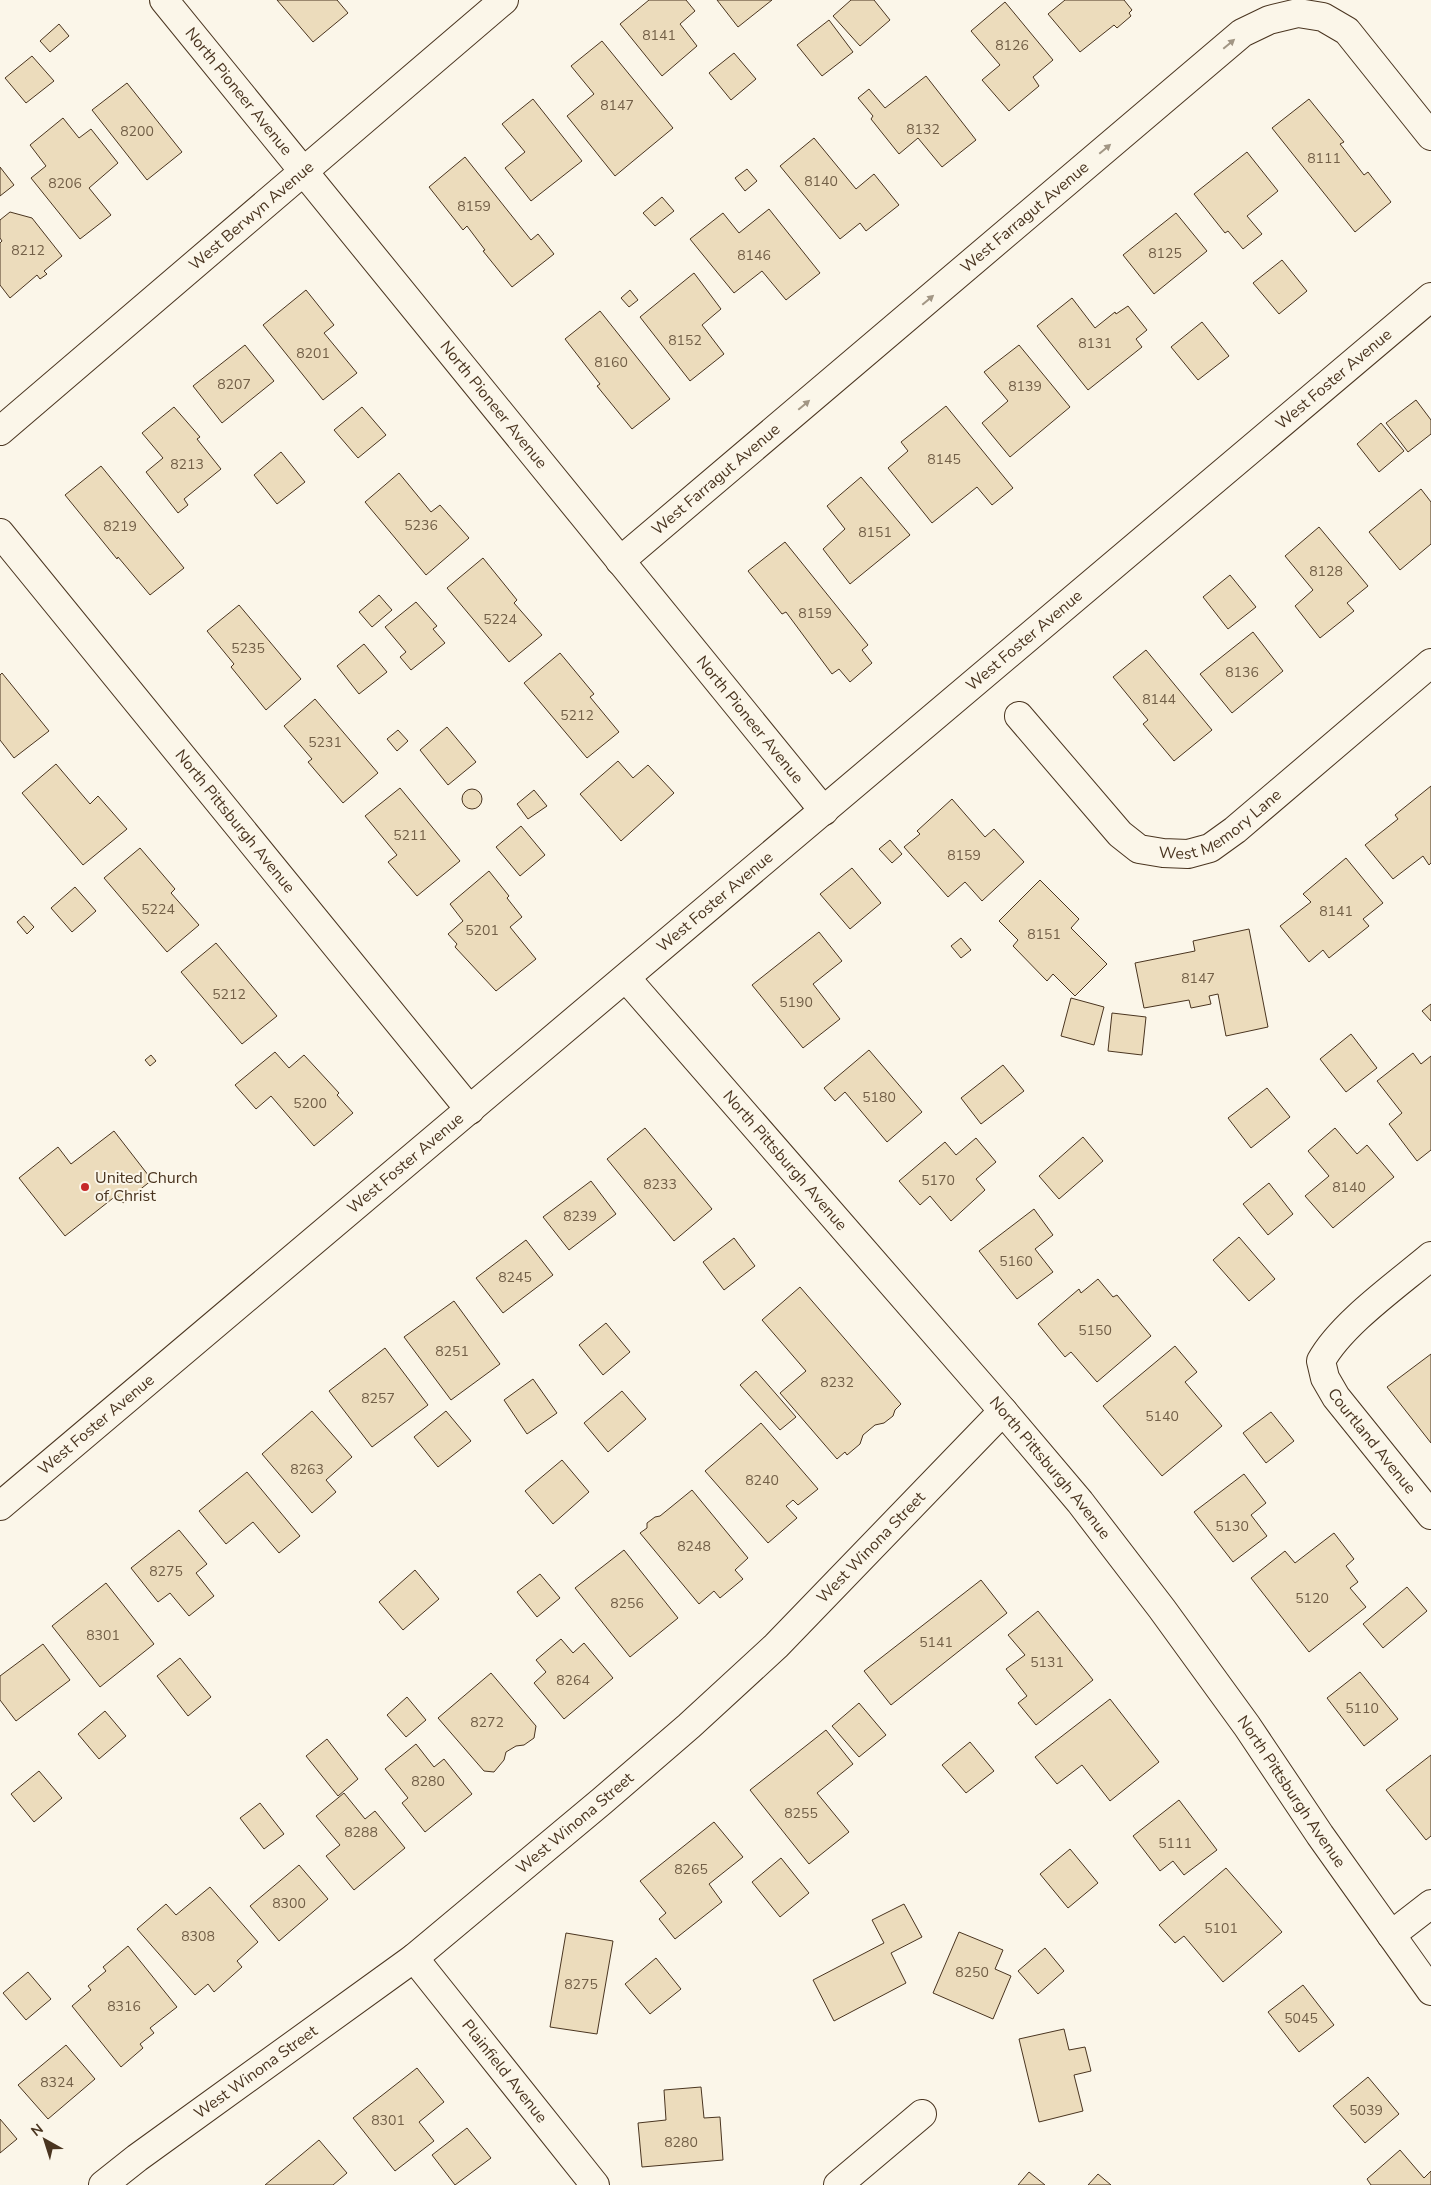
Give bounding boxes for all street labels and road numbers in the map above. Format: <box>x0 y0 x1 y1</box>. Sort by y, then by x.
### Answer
street label: North Pioneer Avenue <box>180 23 297 160</box>
street label: West Berwyn Avenue <box>184 156 319 276</box>
street label: West Farragut Avenue <box>956 157 1094 278</box>
street label: West Foster Avenue <box>1271 324 1397 435</box>
street label: North Pioneer Avenue <box>435 336 552 473</box>
street label: West Farragut Avenue <box>647 419 785 540</box>
street label: West Foster Avenue <box>962 585 1087 696</box>
street label: North Pioneer Avenue <box>691 651 808 788</box>
street label: North Pittsburgh Avenue <box>170 745 300 898</box>
street label: West Memory Lane <box>1158 784 1286 865</box>
street label: West Foster Avenue <box>652 846 778 957</box>
street label: North Pittsburgh Avenue <box>718 1086 852 1235</box>
street label: West Foster Avenue <box>343 1108 468 1219</box>
street label: West Foster Avenue <box>33 1369 159 1480</box>
street label: Courtland Avenue <box>1322 1384 1421 1499</box>
street label: North Pittsburgh Avenue <box>984 1392 1116 1544</box>
street label: West Winona Street <box>812 1487 930 1608</box>
street label: North Pittsburgh Avenue <box>1232 1711 1351 1872</box>
street label: West Winona Street <box>512 1767 639 1879</box>
street label: Plainfield Avenue <box>456 2015 552 2128</box>
street label: West Winona Street <box>190 2020 322 2124</box>

